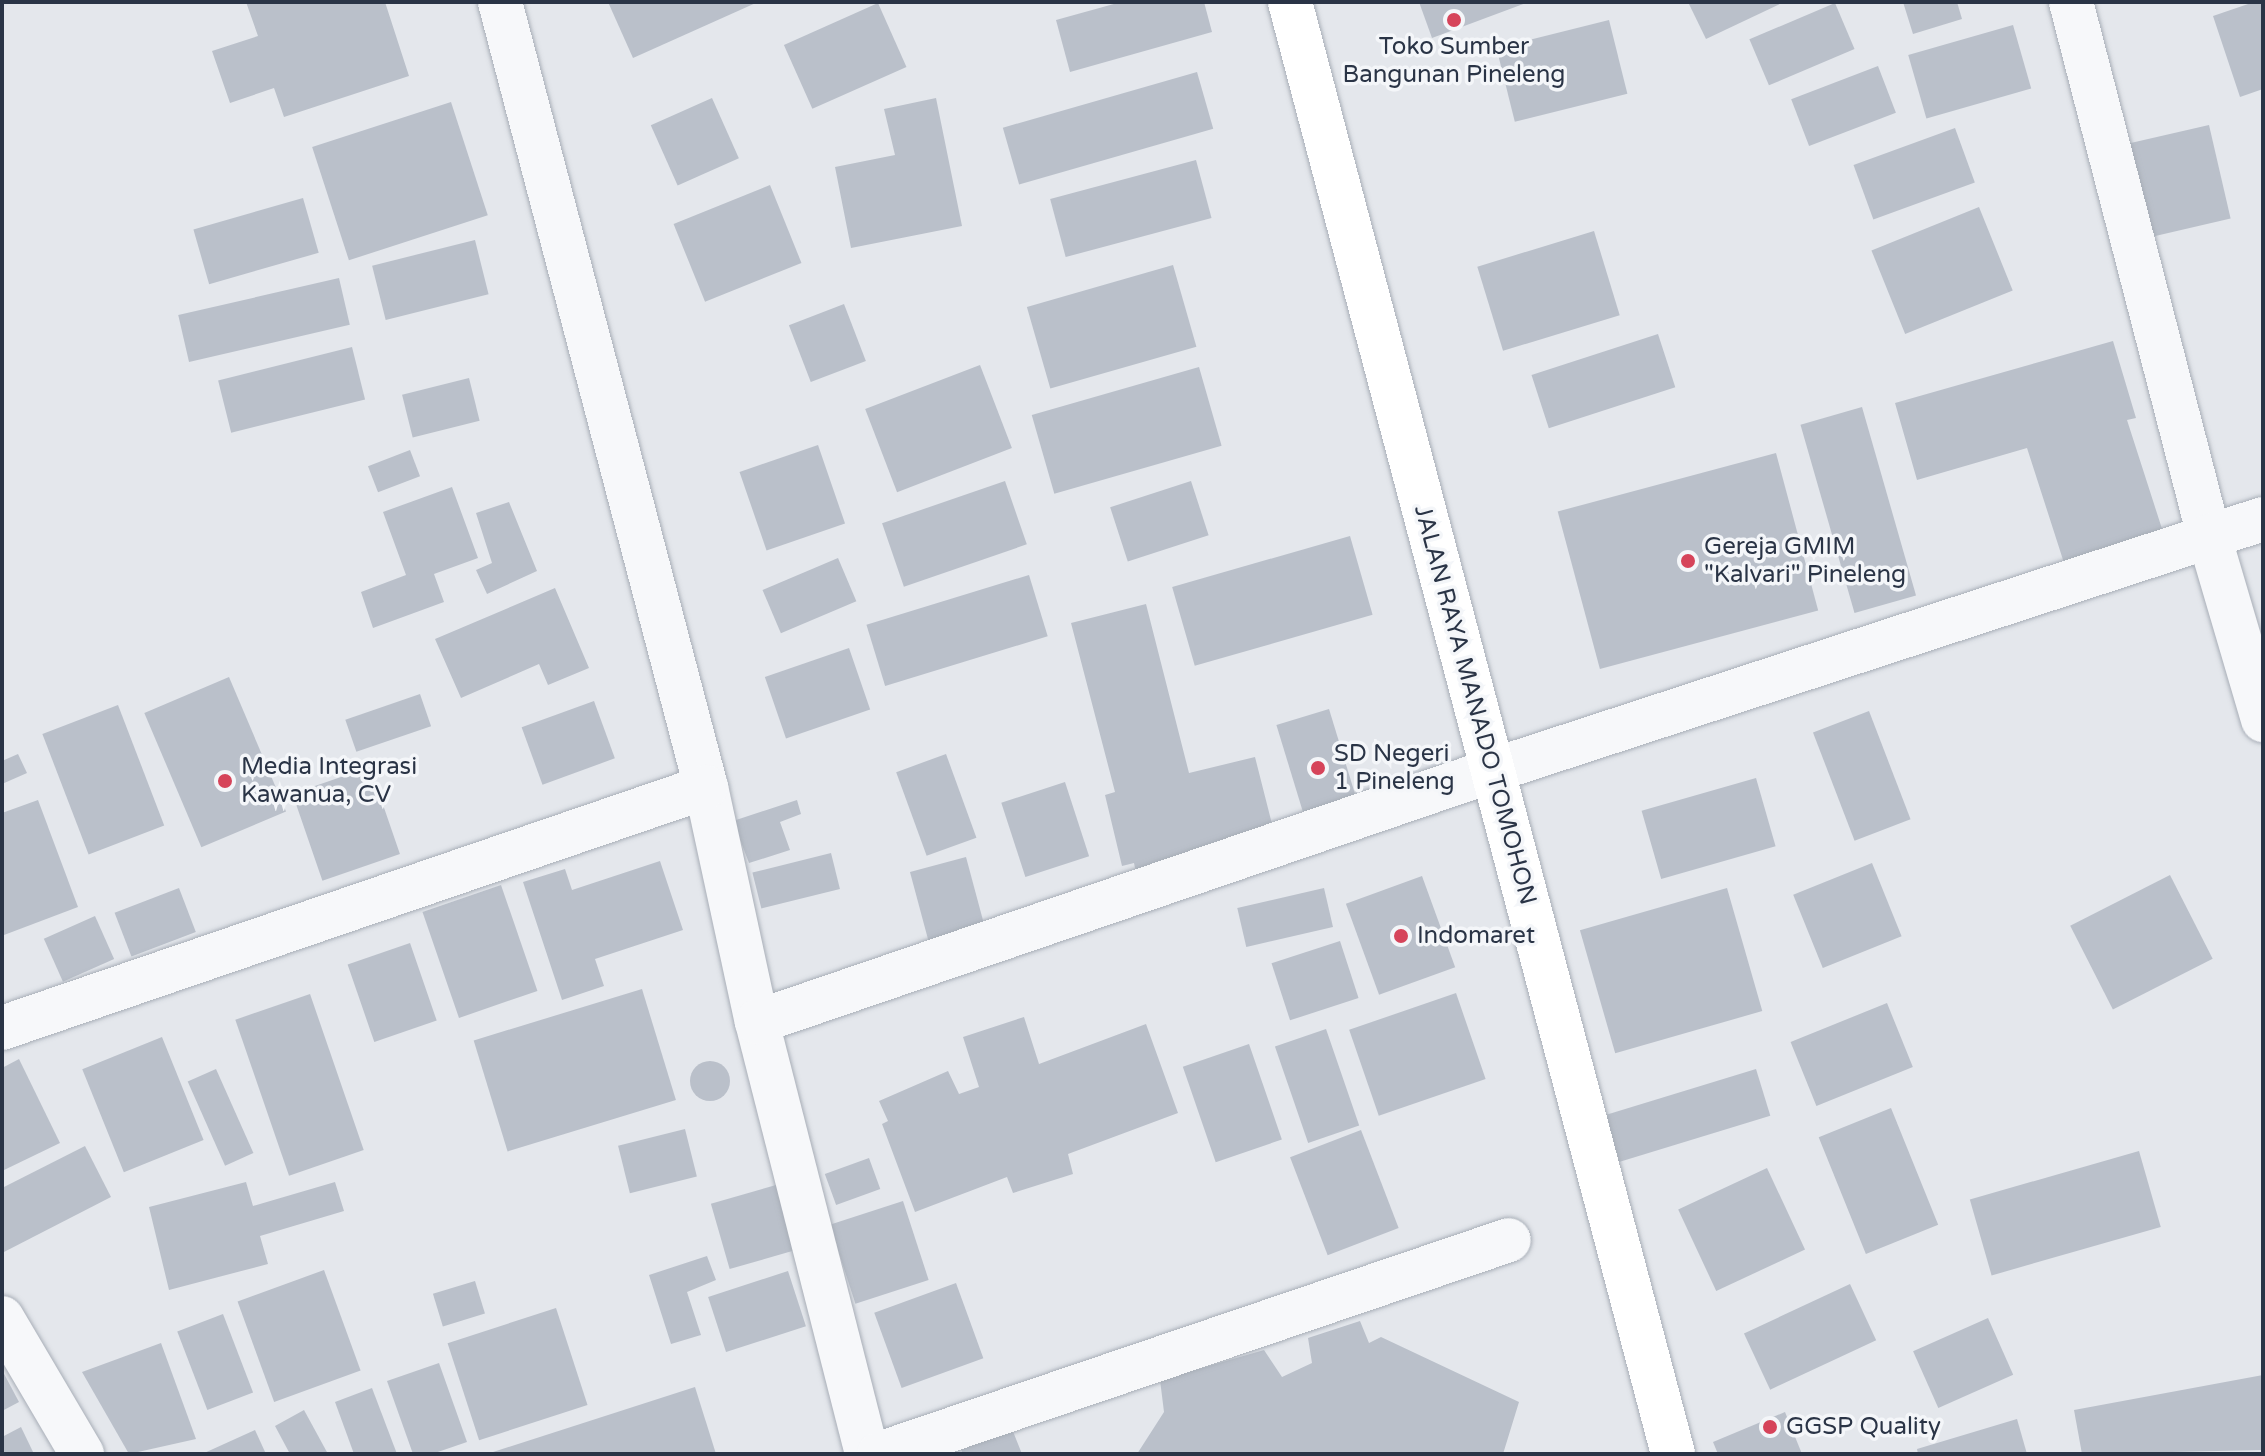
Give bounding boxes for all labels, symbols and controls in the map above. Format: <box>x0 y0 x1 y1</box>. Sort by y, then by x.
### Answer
marker: Toko Sumber Bangunan Pineleng <box>1445 11 1463 29</box>
place label: Toko Sumber Bangunan Pineleng <box>1343 33 1565 89</box>
street label: JALAN RAYA MANADO TOMOHON <box>1408 502 1542 908</box>
place label: Gereja GMIM "Kalvari" Pineleng <box>1704 533 1906 589</box>
marker: Gereja GMIM "Kalvari" Pineleng <box>1679 552 1697 570</box>
place label: SD Negeri 1 Pineleng <box>1334 740 1455 796</box>
place label: Media Integrasi Kawanua, CV <box>241 753 417 809</box>
marker: SD Negeri 1 Pineleng <box>1309 759 1327 777</box>
marker: Media Integrasi Kawanua, CV <box>216 772 234 790</box>
place label: Indomaret <box>1417 922 1535 950</box>
marker: Indomaret <box>1392 927 1410 945</box>
place label: GGSP Quality <box>1786 1413 1941 1441</box>
marker: GGSP Quality <box>1761 1418 1779 1436</box>

